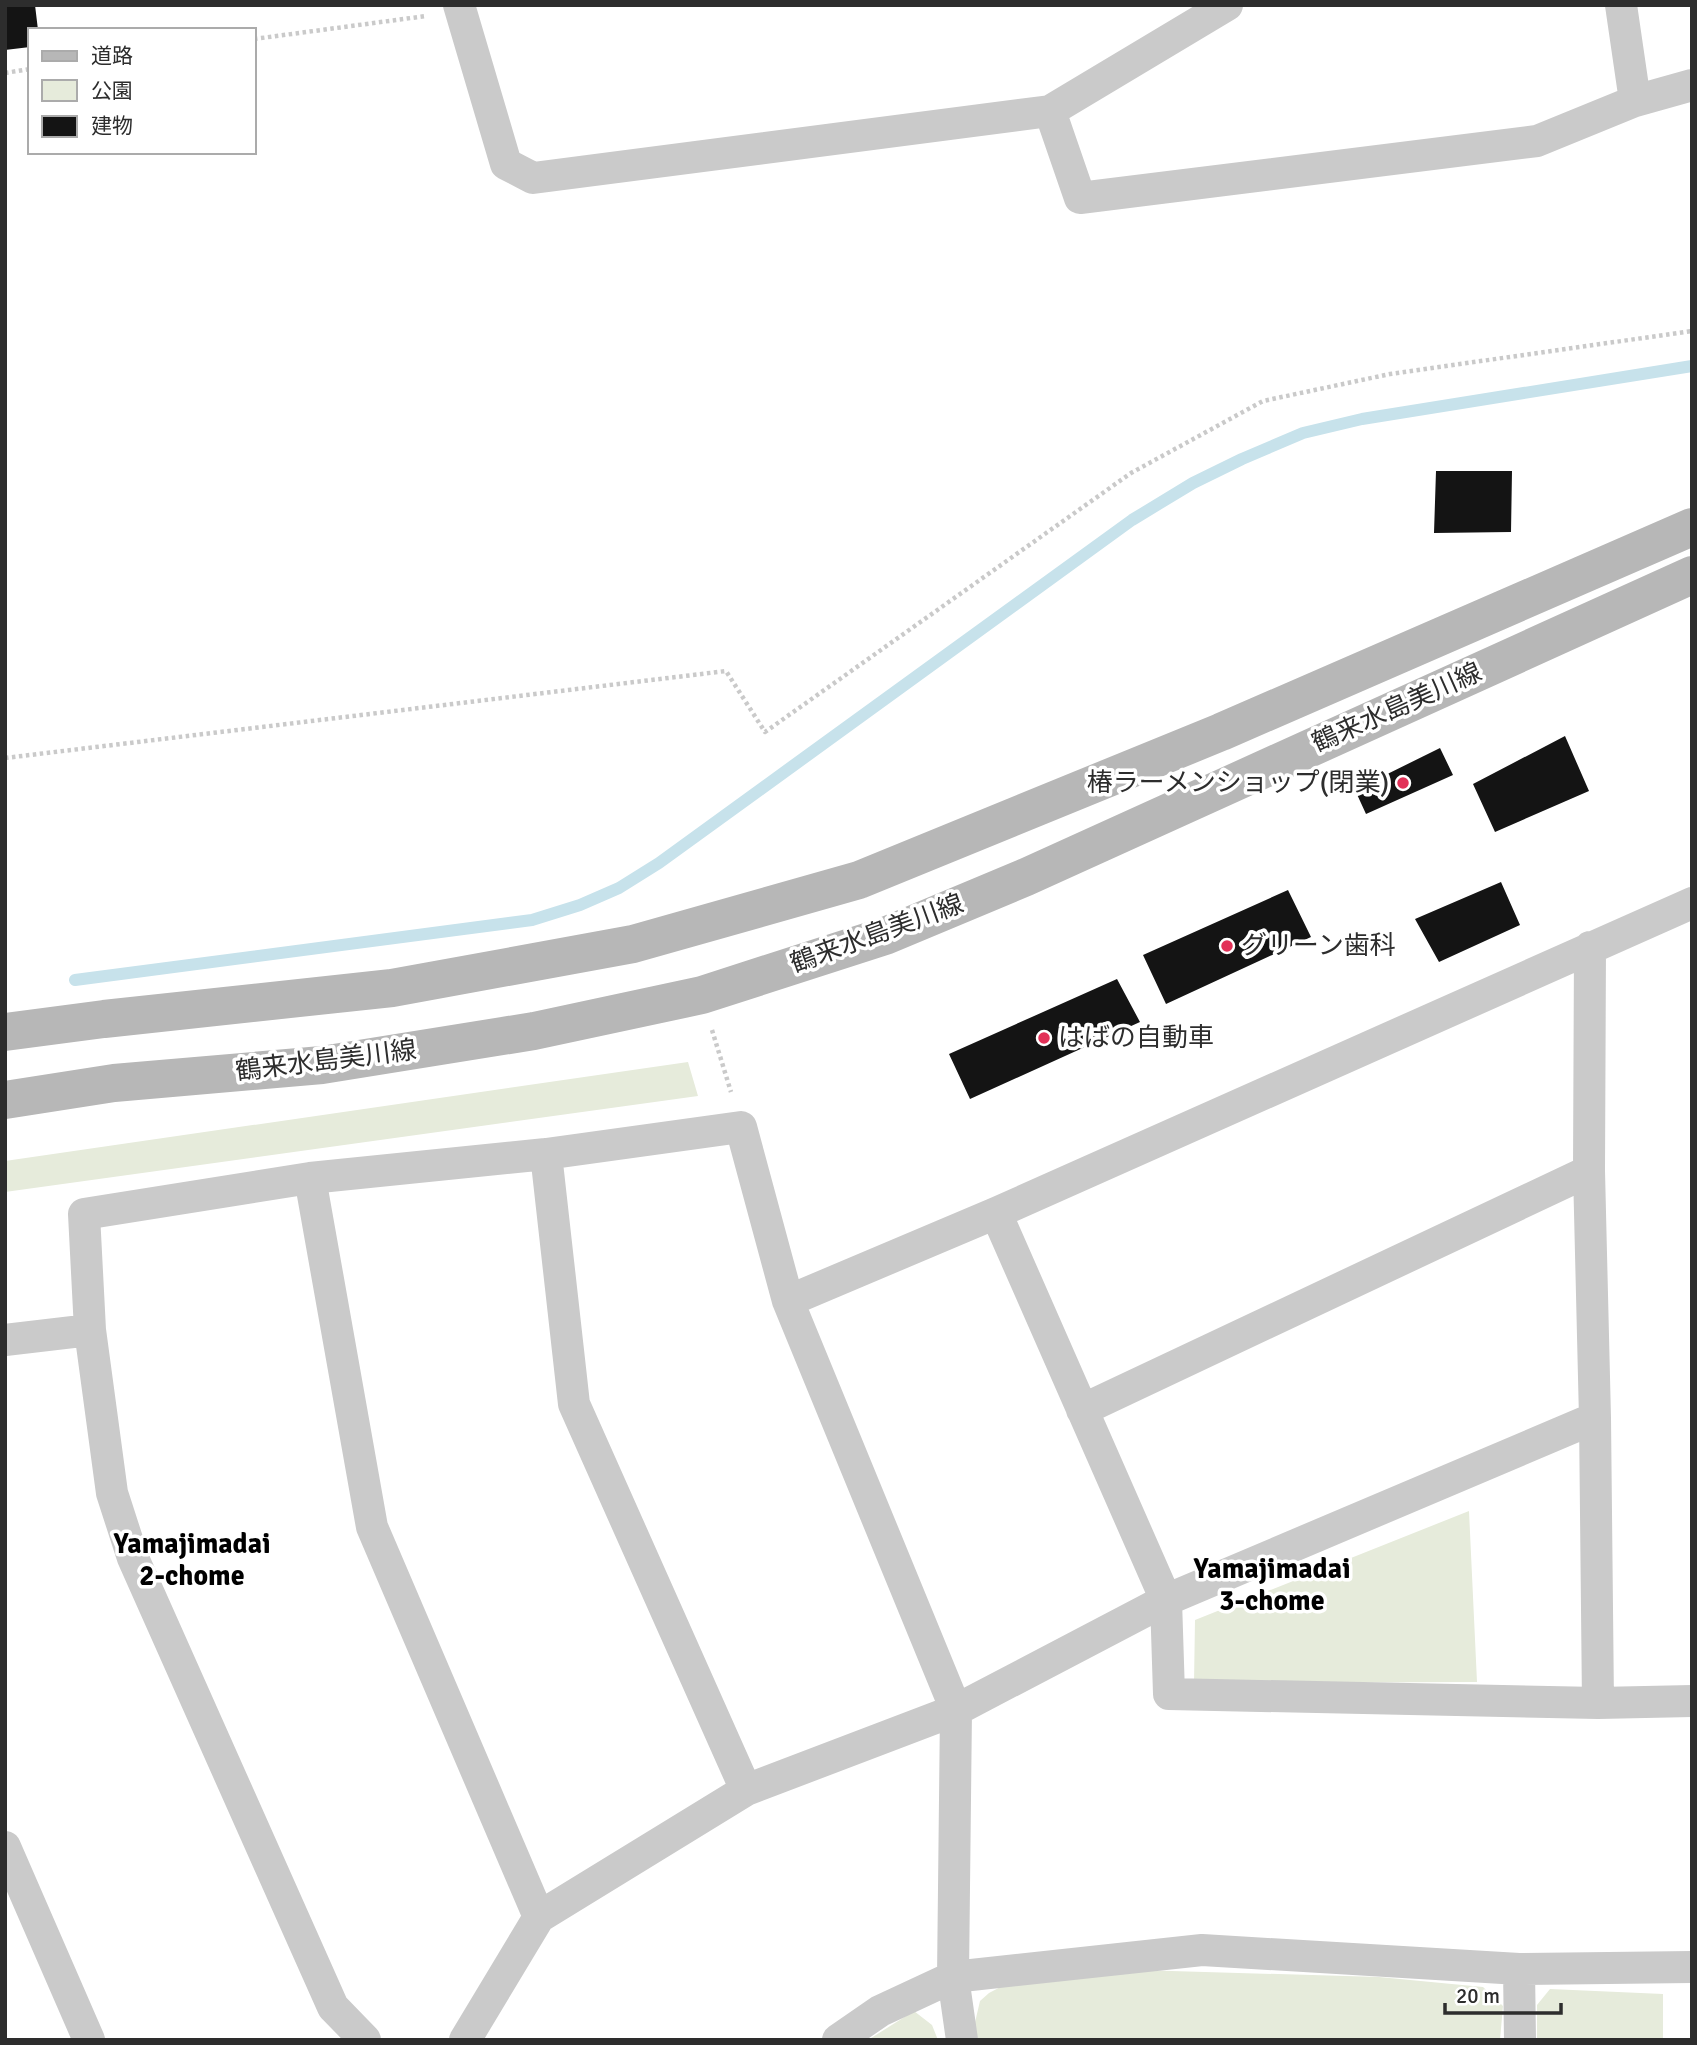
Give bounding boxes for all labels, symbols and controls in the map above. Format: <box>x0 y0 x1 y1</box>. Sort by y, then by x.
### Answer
legend <box>28 28 256 154</box>
text: 道路 <box>91 43 133 69</box>
text: 公園 <box>91 78 133 104</box>
text: 建物 <box>91 113 133 139</box>
street label: 鶴来水島美川線 <box>1307 656 1487 760</box>
place label: 椿ラーメンショップ(閉業) <box>1087 767 1389 799</box>
marker: 椿ラーメンショップ(閉業) <box>1395 775 1411 791</box>
street label: 鶴来水島美川線 <box>786 888 968 980</box>
place label: グリーン歯科 <box>1241 930 1396 962</box>
marker: グリーン歯科 <box>1219 938 1235 954</box>
place label: はばの自動車 <box>1058 1022 1214 1054</box>
marker: はばの自動車 <box>1036 1030 1052 1046</box>
street label: 鶴来水島美川線 <box>234 1034 418 1088</box>
district label: Yamajimadai 2-chome <box>113 1527 270 1593</box>
district label: Yamajimadai 3-chome <box>1193 1552 1350 1618</box>
scale bar <box>1445 1972 1560 2016</box>
text: 20 m <box>1456 1983 1500 2009</box>

